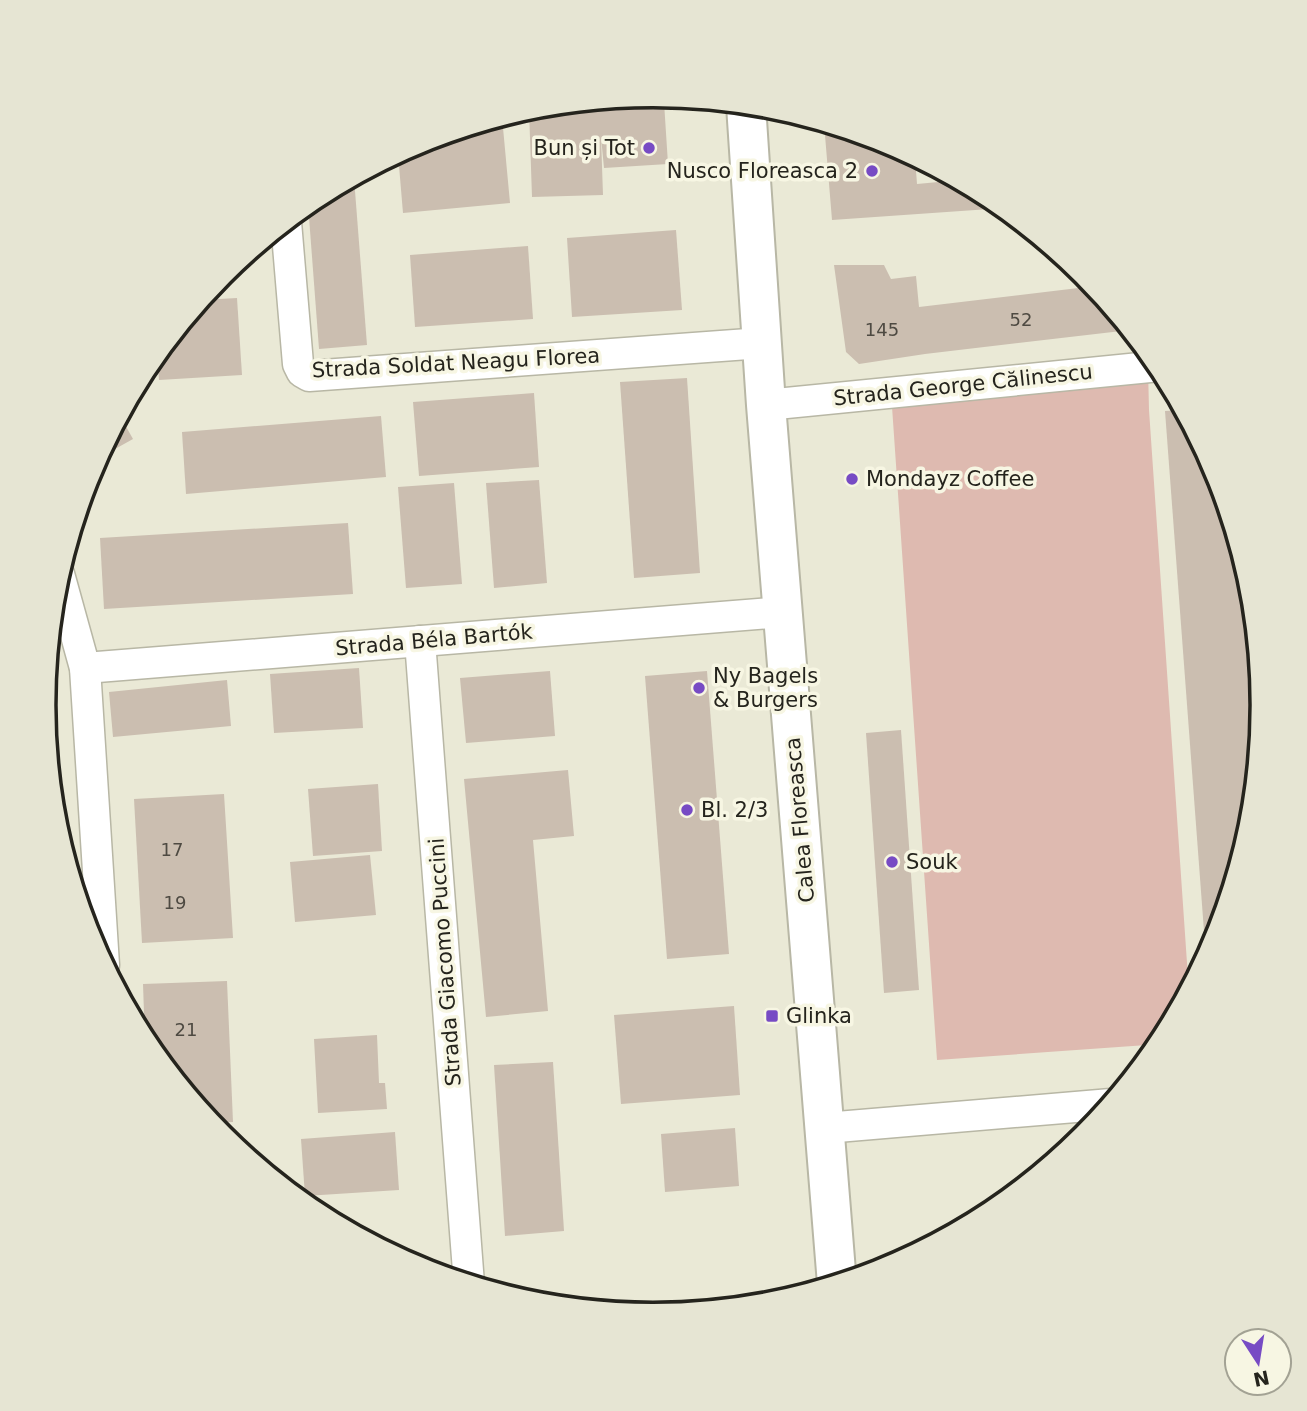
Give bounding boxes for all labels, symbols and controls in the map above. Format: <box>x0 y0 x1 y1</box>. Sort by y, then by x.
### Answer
place label: Bun și Tot <box>534 136 635 160</box>
marker: Bun și Tot <box>641 140 657 156</box>
place label: Nusco Floreasca 2 <box>667 159 858 183</box>
marker: Nusco Floreasca 2 <box>864 163 880 179</box>
house number: 52 <box>1010 309 1032 330</box>
house number: 145 <box>865 319 899 340</box>
street label: Strada Soldat Neagu Florea <box>311 343 601 383</box>
street label: Strada George Călinescu <box>832 359 1094 411</box>
place label: Mondayz Coffee <box>866 467 1034 491</box>
marker: Mondayz Coffee <box>844 471 860 487</box>
street label: Strada Béla Bartók <box>334 619 534 661</box>
place label: Ny Bagels & Burgers <box>713 664 818 712</box>
marker: Ny Bagels & Burgers <box>691 680 707 696</box>
street label: Calea Floreasca <box>781 736 819 904</box>
place label: Bl. 2/3 <box>701 798 768 822</box>
marker: Bl. 2/3 <box>679 802 695 818</box>
street label: Strada Giacomo Puccini <box>424 837 466 1087</box>
house number: 17 <box>161 839 183 860</box>
place label: Souk <box>906 850 958 874</box>
marker: Souk <box>884 854 900 870</box>
house number: 19 <box>164 892 186 913</box>
place label: Glinka <box>786 1004 852 1028</box>
marker: Glinka <box>764 1008 780 1024</box>
house number: 21 <box>175 1019 197 1040</box>
north arrow <box>1223 1327 1293 1397</box>
text: N <box>1251 1366 1272 1391</box>

